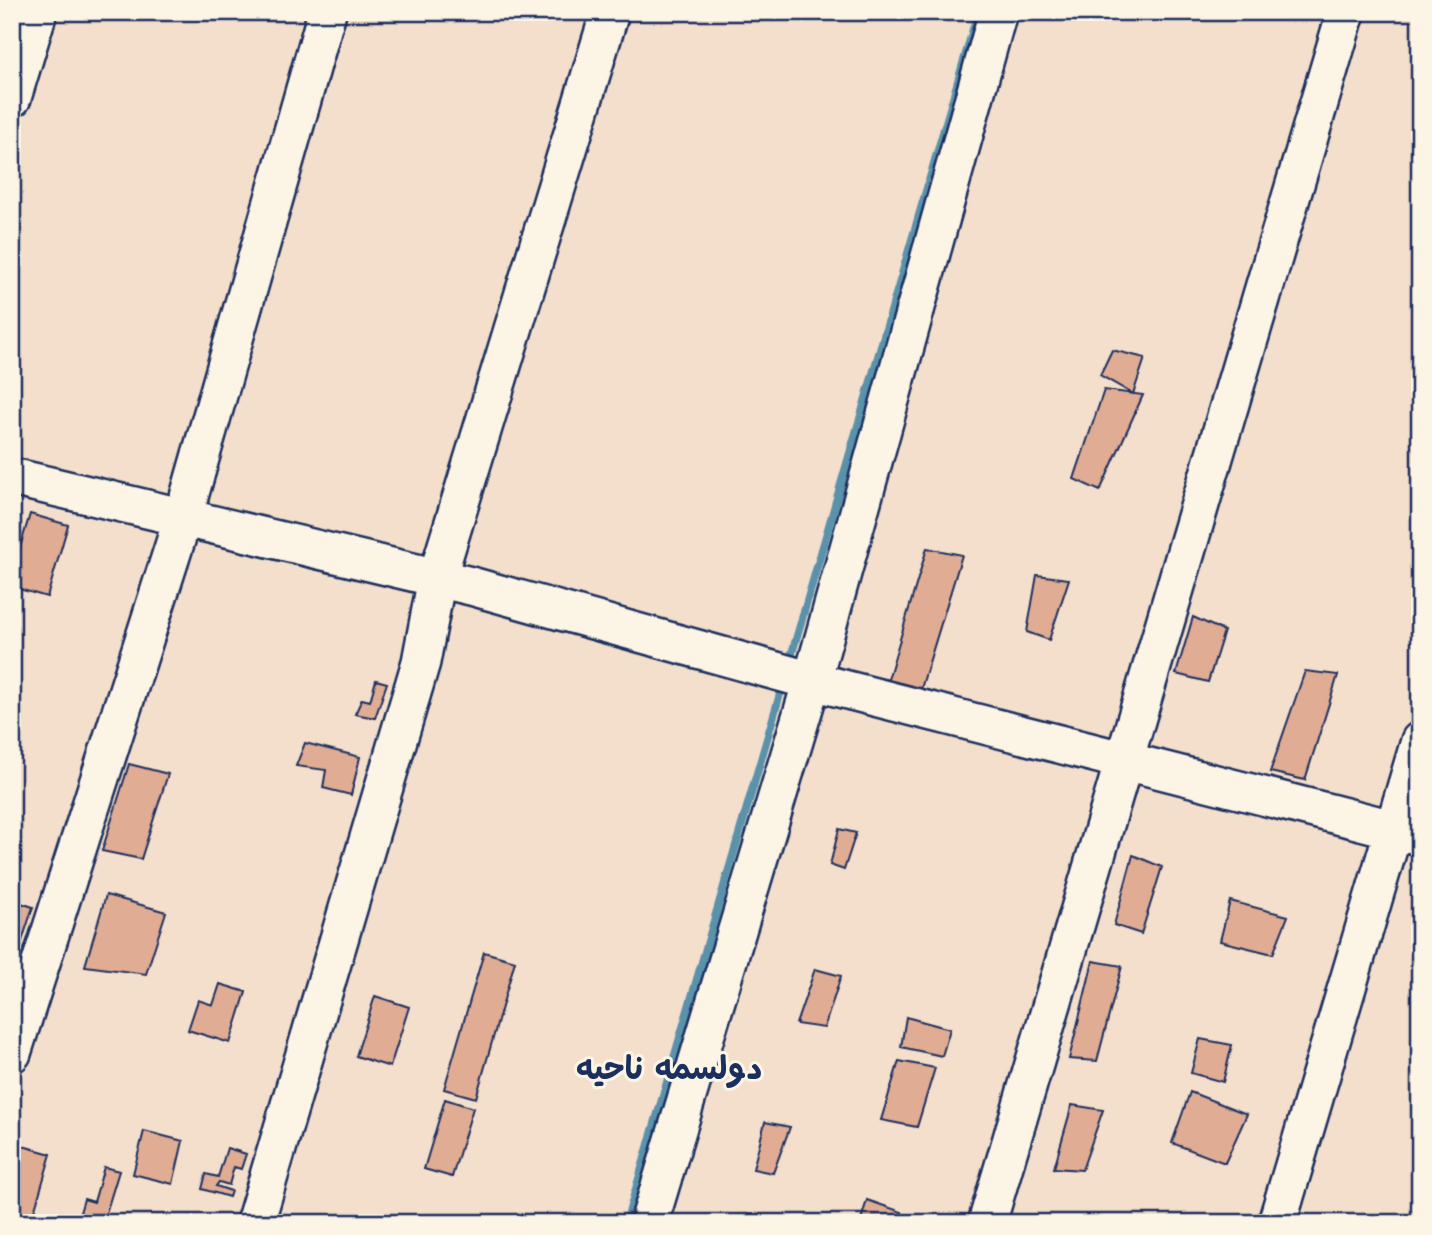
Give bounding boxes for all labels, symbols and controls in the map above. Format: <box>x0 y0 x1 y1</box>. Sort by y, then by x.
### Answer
district label: دولسمه ناحیه <box>576 1045 762 1088</box>

